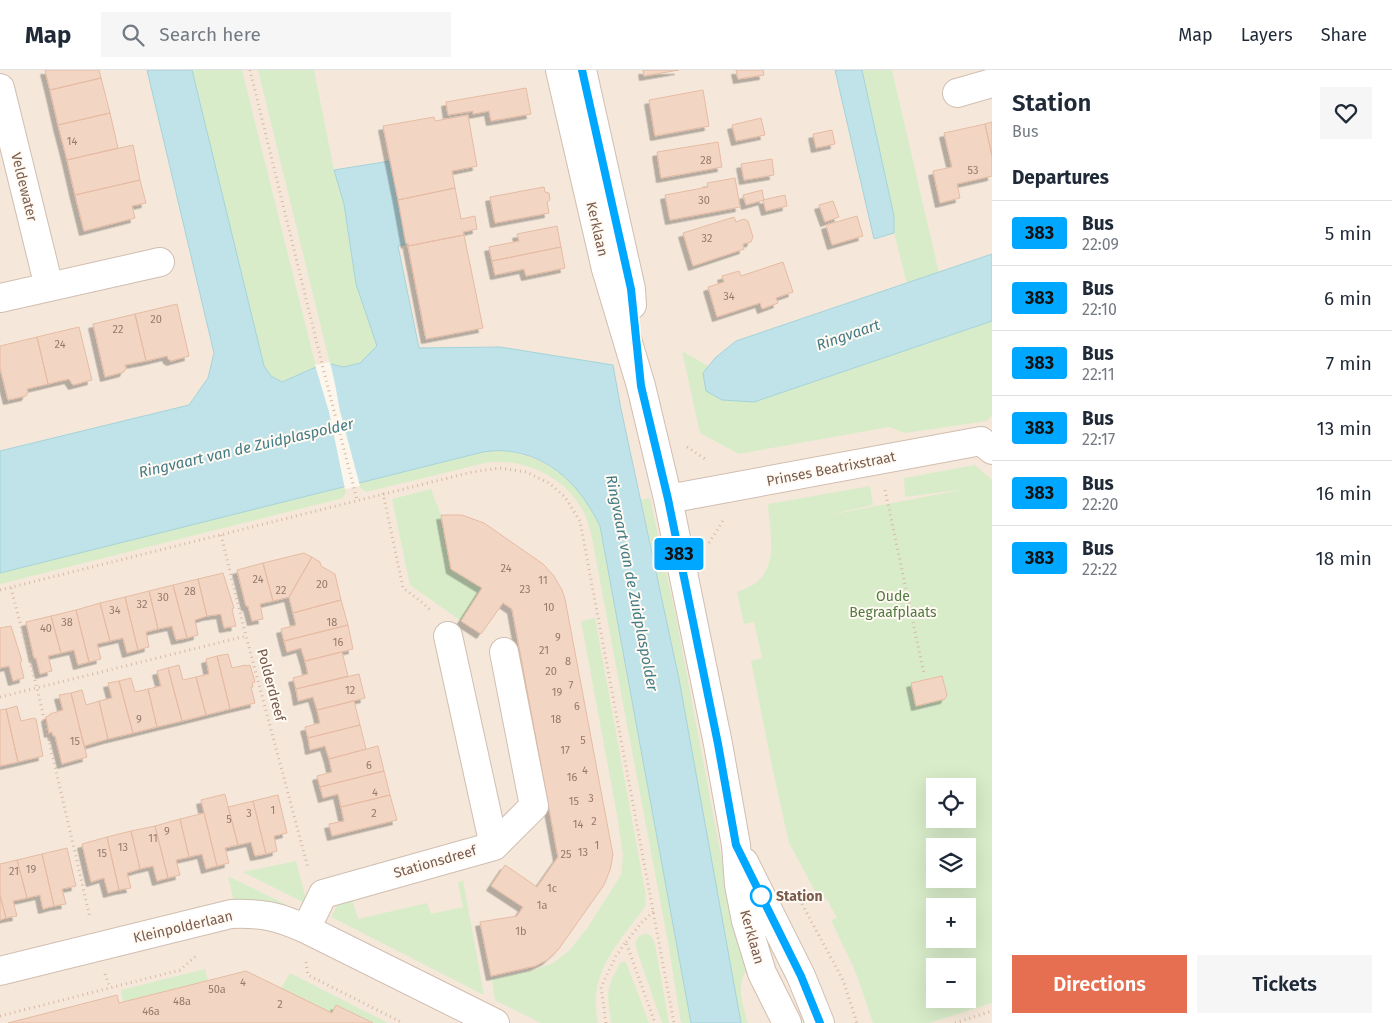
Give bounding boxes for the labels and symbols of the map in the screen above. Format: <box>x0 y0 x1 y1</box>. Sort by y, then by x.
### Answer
house number: 14 <box>67 135 77 148</box>
street label: Veldewater <box>7 151 41 224</box>
house number: 28 <box>700 154 712 167</box>
house number: 53 <box>968 164 978 177</box>
house number: 30 <box>698 194 710 207</box>
street label: Kerklaan <box>582 200 612 258</box>
house number: 32 <box>702 232 712 245</box>
house number: 34 <box>723 290 735 303</box>
house number: 20 <box>150 313 162 326</box>
water label: Ringvaart <box>814 316 883 354</box>
house number: 22 <box>113 323 123 336</box>
house number: 24 <box>55 338 66 351</box>
water label: Ringvaart van de Zuidplaspolder <box>137 414 356 482</box>
street label: Prinses Beatrixstraat <box>765 448 898 490</box>
water label: Ringvaart van de Zuidplaspolder <box>602 473 662 694</box>
line badge: 383 <box>650 538 708 570</box>
house number: 24 <box>501 562 512 575</box>
house number: 24 <box>253 573 264 586</box>
house number: 11 <box>538 574 548 587</box>
house number: 20 <box>316 578 328 591</box>
house number: 23 <box>520 583 530 596</box>
house number: 22 <box>276 584 286 597</box>
house number: 28 <box>184 585 196 598</box>
park label: Oude Begraafplaats <box>849 588 937 621</box>
house number: 30 <box>157 591 169 604</box>
house number: 32 <box>137 598 147 611</box>
house number: 10 <box>544 601 554 614</box>
house number: 34 <box>109 604 121 617</box>
house number: 38 <box>61 616 73 629</box>
house number: 18 <box>327 616 337 629</box>
house number: 40 <box>40 622 52 635</box>
house number: 9 <box>555 631 561 644</box>
house number: 16 <box>333 636 343 649</box>
house number: 21 <box>539 644 549 657</box>
street label: Polderdreef <box>253 647 289 724</box>
house number: 8 <box>565 655 571 668</box>
house number: 20 <box>545 665 557 678</box>
house number: 7 <box>569 679 574 692</box>
house number: 12 <box>345 684 355 697</box>
house number: 19 <box>552 686 562 699</box>
house number: 6 <box>574 700 580 713</box>
house number: 9 <box>136 713 142 726</box>
house number: 18 <box>551 713 561 726</box>
house number: 5 <box>580 734 586 747</box>
house number: 15 <box>70 735 81 748</box>
house number: 17 <box>560 744 570 757</box>
house number: 6 <box>366 759 372 772</box>
house number: 4 <box>582 764 588 777</box>
house number: 16 <box>567 771 577 784</box>
house number: 4 <box>372 786 378 799</box>
house number: 3 <box>588 792 594 805</box>
house number: 15 <box>569 795 580 808</box>
house number: 1 <box>271 804 275 817</box>
house number: 3 <box>246 807 252 820</box>
house number: 2 <box>371 807 377 820</box>
house number: 5 <box>226 813 232 826</box>
house number: 2 <box>591 815 597 828</box>
house number: 14 <box>573 818 583 831</box>
house number: 9 <box>164 825 170 838</box>
house number: 11 <box>148 832 158 845</box>
house number: 1 <box>595 839 599 852</box>
house number: 13 <box>118 841 128 854</box>
street label: Stationsdreef <box>392 842 480 882</box>
house number: 13 <box>578 846 588 859</box>
house number: 15 <box>97 847 108 860</box>
house number: 25 <box>561 848 572 861</box>
house number: 19 <box>26 863 36 876</box>
house number: 21 <box>9 865 19 878</box>
house number: 1c <box>547 882 557 895</box>
marker: Station <box>750 885 772 907</box>
place label: Station <box>776 888 823 905</box>
house number: 1a <box>537 899 547 912</box>
street label: Kleinpolderlaan <box>132 907 234 947</box>
street label: Kerklaan <box>736 908 768 966</box>
house number: 1b <box>515 925 527 938</box>
house number: 4 <box>240 976 246 989</box>
house number: 50a <box>208 983 226 996</box>
house number: 48a <box>173 995 191 1008</box>
house number: 2 <box>277 998 283 1011</box>
house number: 46a <box>142 1005 160 1018</box>

